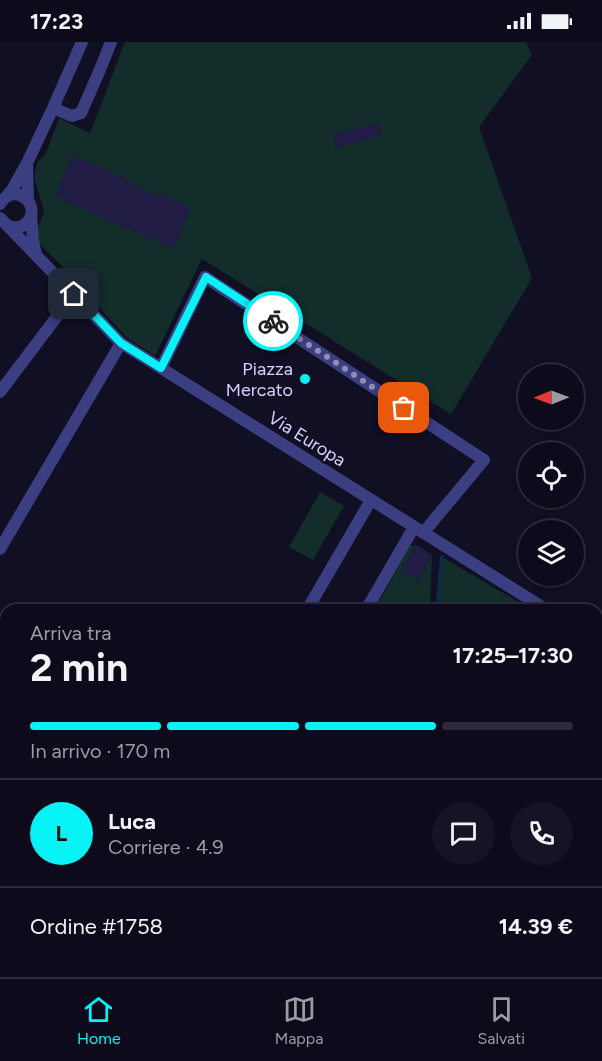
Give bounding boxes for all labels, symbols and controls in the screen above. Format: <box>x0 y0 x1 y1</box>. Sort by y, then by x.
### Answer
text: 17:23 <box>30 8 83 35</box>
pin <box>48 268 99 319</box>
icon: home <box>57 277 90 310</box>
courier <box>243 291 303 351</box>
icon: bike <box>257 305 290 338</box>
place label: Piazza Mercato <box>226 358 293 401</box>
north arrow <box>518 364 584 430</box>
map controls <box>518 364 584 586</box>
marker: Piazza Mercato <box>298 372 312 386</box>
pin <box>378 382 429 433</box>
icon: bag <box>387 391 420 424</box>
street label: Via Europa <box>264 407 350 471</box>
button: locate <box>518 442 584 508</box>
button: layers <box>518 520 584 586</box>
text: Arriva tra <box>30 621 112 645</box>
text: 17:25–17:30 <box>453 642 573 669</box>
text: 2 min <box>30 644 128 691</box>
text: In arrivo · 170 m <box>30 739 170 763</box>
button: chat <box>432 802 495 865</box>
button: phone <box>510 802 573 865</box>
text: Luca <box>108 808 156 835</box>
text: L <box>56 820 67 847</box>
text: Corriere · 4.9 <box>108 835 224 859</box>
text: Ordine #1758 <box>30 913 163 940</box>
text: 14.39 € <box>499 913 573 940</box>
tab: Home <box>77 993 121 1048</box>
tab: Mappa <box>275 993 323 1048</box>
tab: Salvati <box>477 993 525 1048</box>

